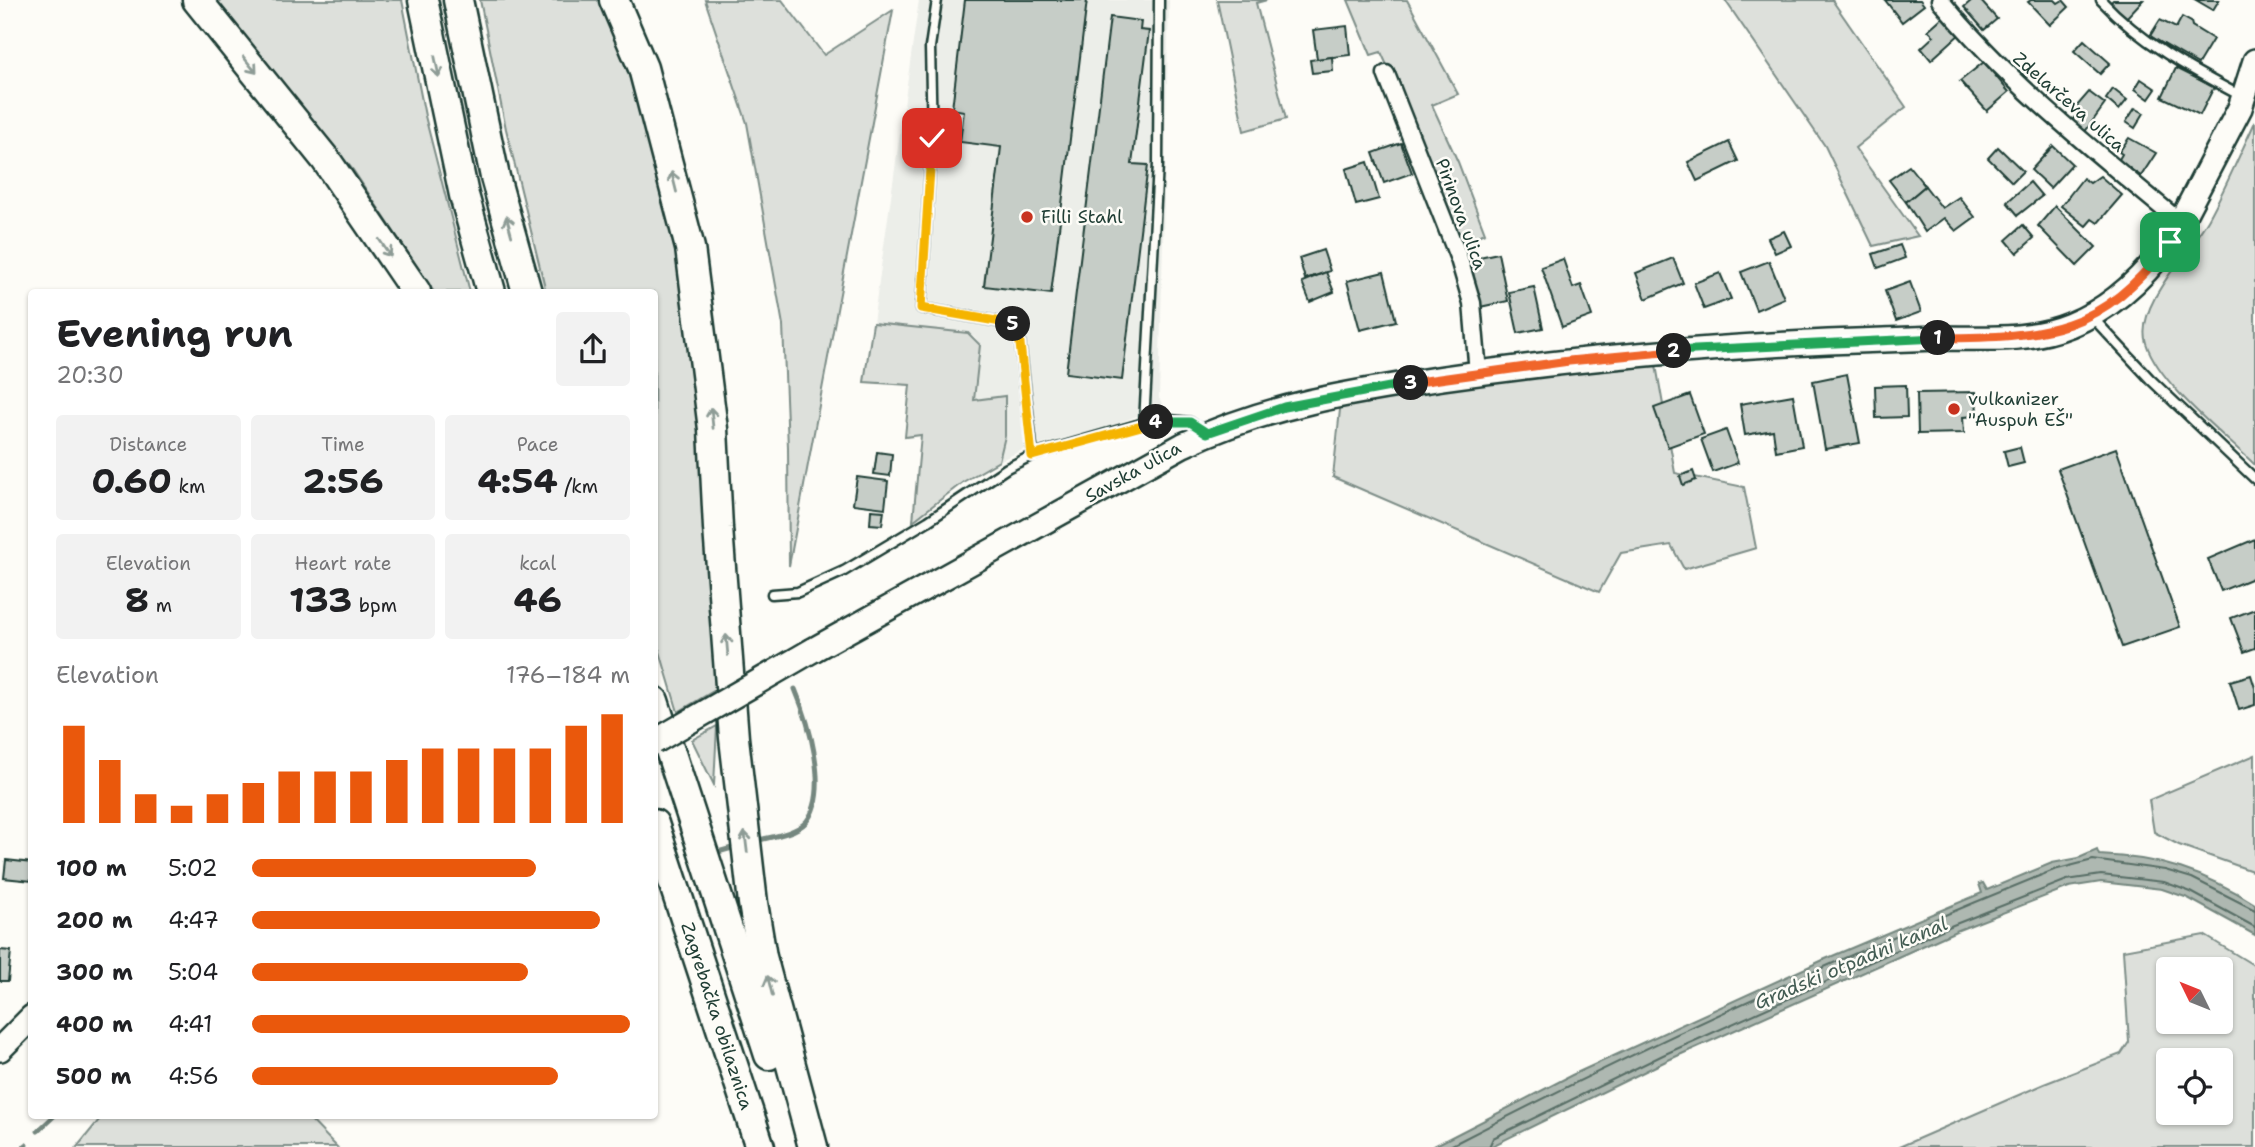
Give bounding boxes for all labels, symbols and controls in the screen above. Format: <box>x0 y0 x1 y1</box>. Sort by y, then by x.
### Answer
street label: Zdelarčeva ulica <box>2008 47 2130 157</box>
one-way arrow <box>430 55 444 78</box>
one-way arrow <box>242 56 257 74</box>
pin <box>902 108 962 168</box>
icon: check <box>913 119 951 157</box>
street label: Pirinova ulica <box>1430 155 1492 273</box>
one-way arrow <box>667 171 680 194</box>
place label: Filli Stahl <box>1041 205 1123 229</box>
marker: Filli Stahl <box>1019 209 1035 225</box>
pin <box>2140 212 2200 272</box>
one-way arrow <box>501 216 514 238</box>
icon: arrive <box>2151 223 2189 261</box>
one-way arrow <box>378 238 392 257</box>
pin: 5 <box>996 306 1030 342</box>
text: Evening run <box>56 308 293 359</box>
text: 5 <box>1007 311 1018 336</box>
button: share <box>556 312 630 386</box>
pin: 1 <box>1920 320 1955 356</box>
text: 1 <box>1933 325 1942 350</box>
pin: 2 <box>1656 334 1692 368</box>
text: 2 <box>1667 338 1680 363</box>
text: 20:30 <box>56 360 124 390</box>
pin: 3 <box>1394 366 1428 400</box>
text: 3 <box>1404 370 1417 395</box>
place label: vulkanizer "Auspuh EŠ" <box>1968 387 2073 432</box>
marker: vulkanizer "Auspuh EŠ" <box>1946 401 1962 417</box>
pin: 4 <box>1138 404 1174 440</box>
one-way arrow <box>705 408 718 430</box>
text: 4 <box>1149 409 1162 434</box>
text: Distance <box>109 432 187 457</box>
text: Time <box>321 432 365 457</box>
text: Pace <box>517 432 559 457</box>
street label: Savska ulica <box>1081 436 1185 508</box>
text: 0.60 <box>91 457 172 504</box>
text: 2:56 <box>302 457 384 504</box>
text: 4:54 <box>477 457 558 504</box>
text: km <box>172 474 205 499</box>
text: /km <box>558 474 598 499</box>
text: Elevation <box>106 551 191 576</box>
text: Heart rate <box>295 551 391 576</box>
text: kcal <box>519 551 556 576</box>
text: 8 <box>125 576 149 623</box>
text: 133 <box>289 576 352 623</box>
text: 46 <box>513 576 562 623</box>
text: m <box>149 593 172 618</box>
text: bpm <box>352 593 397 618</box>
one-way arrow <box>720 635 733 657</box>
text: Elevation <box>56 660 159 690</box>
text: 176–184 m <box>506 660 630 690</box>
one-way arrow <box>739 831 752 854</box>
text: 100 m <box>56 853 127 883</box>
text: 5:02 <box>168 853 218 883</box>
text: 200 m <box>56 905 133 935</box>
text: 4:47 <box>168 905 219 935</box>
water label: Gradski otpadni kanal <box>1751 911 1951 1015</box>
street label: Zagrebačka obilaznica <box>675 919 759 1113</box>
text: 300 m <box>56 957 133 987</box>
text: 5:04 <box>168 957 218 987</box>
north arrow <box>2156 957 2233 1034</box>
map controls <box>2156 957 2233 1125</box>
one-way arrow <box>763 976 776 998</box>
text: 400 m <box>56 1009 133 1039</box>
text: 4:41 <box>168 1009 213 1039</box>
button: locate <box>2156 1048 2233 1125</box>
text: 500 m <box>56 1061 131 1091</box>
text: 4:56 <box>168 1061 219 1091</box>

